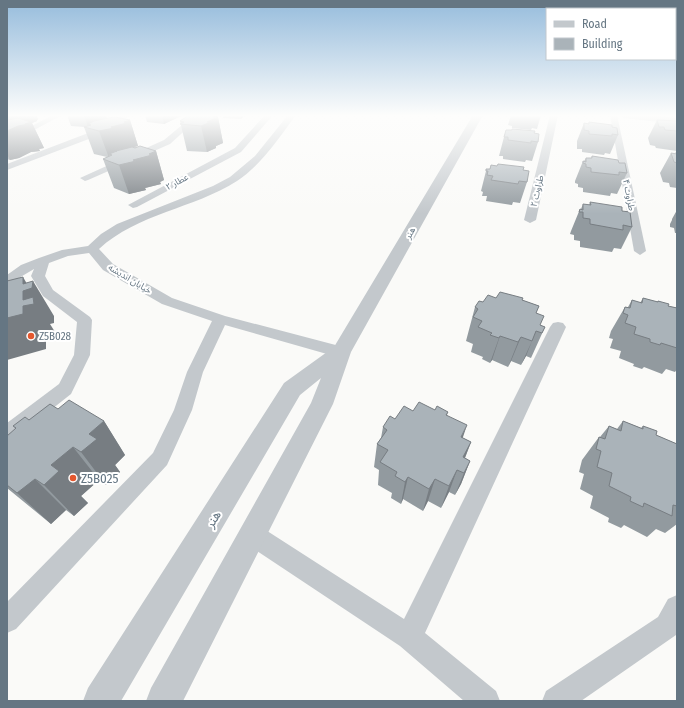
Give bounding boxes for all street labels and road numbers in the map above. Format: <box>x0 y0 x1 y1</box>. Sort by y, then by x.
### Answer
street label: عطار ۲ <box>164 172 191 193</box>
street label: طراوت ۲ <box>529 174 546 208</box>
street label: طراوت ۴ <box>620 178 637 212</box>
street label: هنر <box>402 225 418 242</box>
street label: خیابان اندیشه <box>107 262 153 296</box>
street label: هنر <box>202 508 224 531</box>

